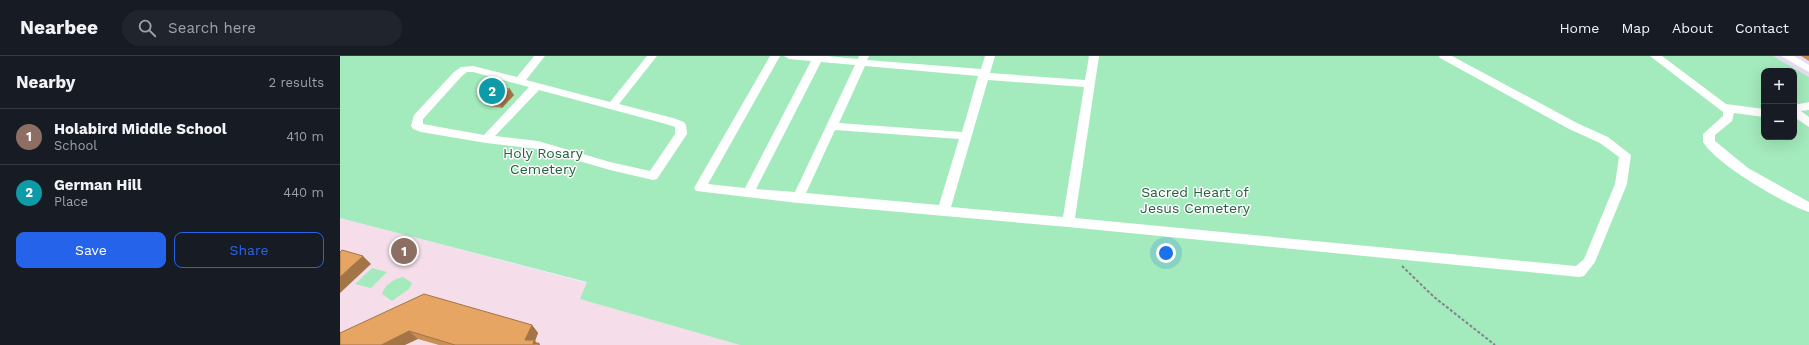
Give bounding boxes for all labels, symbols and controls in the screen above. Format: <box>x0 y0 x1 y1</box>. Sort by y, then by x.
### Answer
search box <box>122 10 402 46</box>
text: Nearbee <box>20 16 98 39</box>
icon: search <box>136 17 158 39</box>
text: Search here <box>168 19 256 37</box>
text: Home <box>1559 20 1599 36</box>
text: Map <box>1621 20 1650 36</box>
text: About <box>1672 20 1713 36</box>
text: Contact <box>1735 20 1789 36</box>
map controls <box>1761 68 1797 140</box>
button: + <box>1761 68 1797 104</box>
text: Nearby <box>16 72 75 92</box>
text: 2 results <box>269 75 324 90</box>
pin: 2 <box>479 76 505 106</box>
button: − <box>1761 104 1797 140</box>
text: Holabird Middle School <box>54 120 227 138</box>
text: 1 <box>26 129 32 144</box>
text: 410 m <box>286 129 324 144</box>
text: School <box>54 138 97 153</box>
park label: Holy Rosary Cemetery <box>503 145 584 177</box>
text: German Hill <box>54 176 142 194</box>
park label: Sacred Heart of Jesus Cemetery <box>1140 184 1251 216</box>
text: 2 <box>25 185 33 200</box>
text: 440 m <box>283 185 324 200</box>
text: Place <box>54 194 88 209</box>
button: Save <box>16 232 166 268</box>
button: Share <box>174 232 324 268</box>
pin: 1 <box>391 236 417 266</box>
your location <box>1156 243 1176 263</box>

